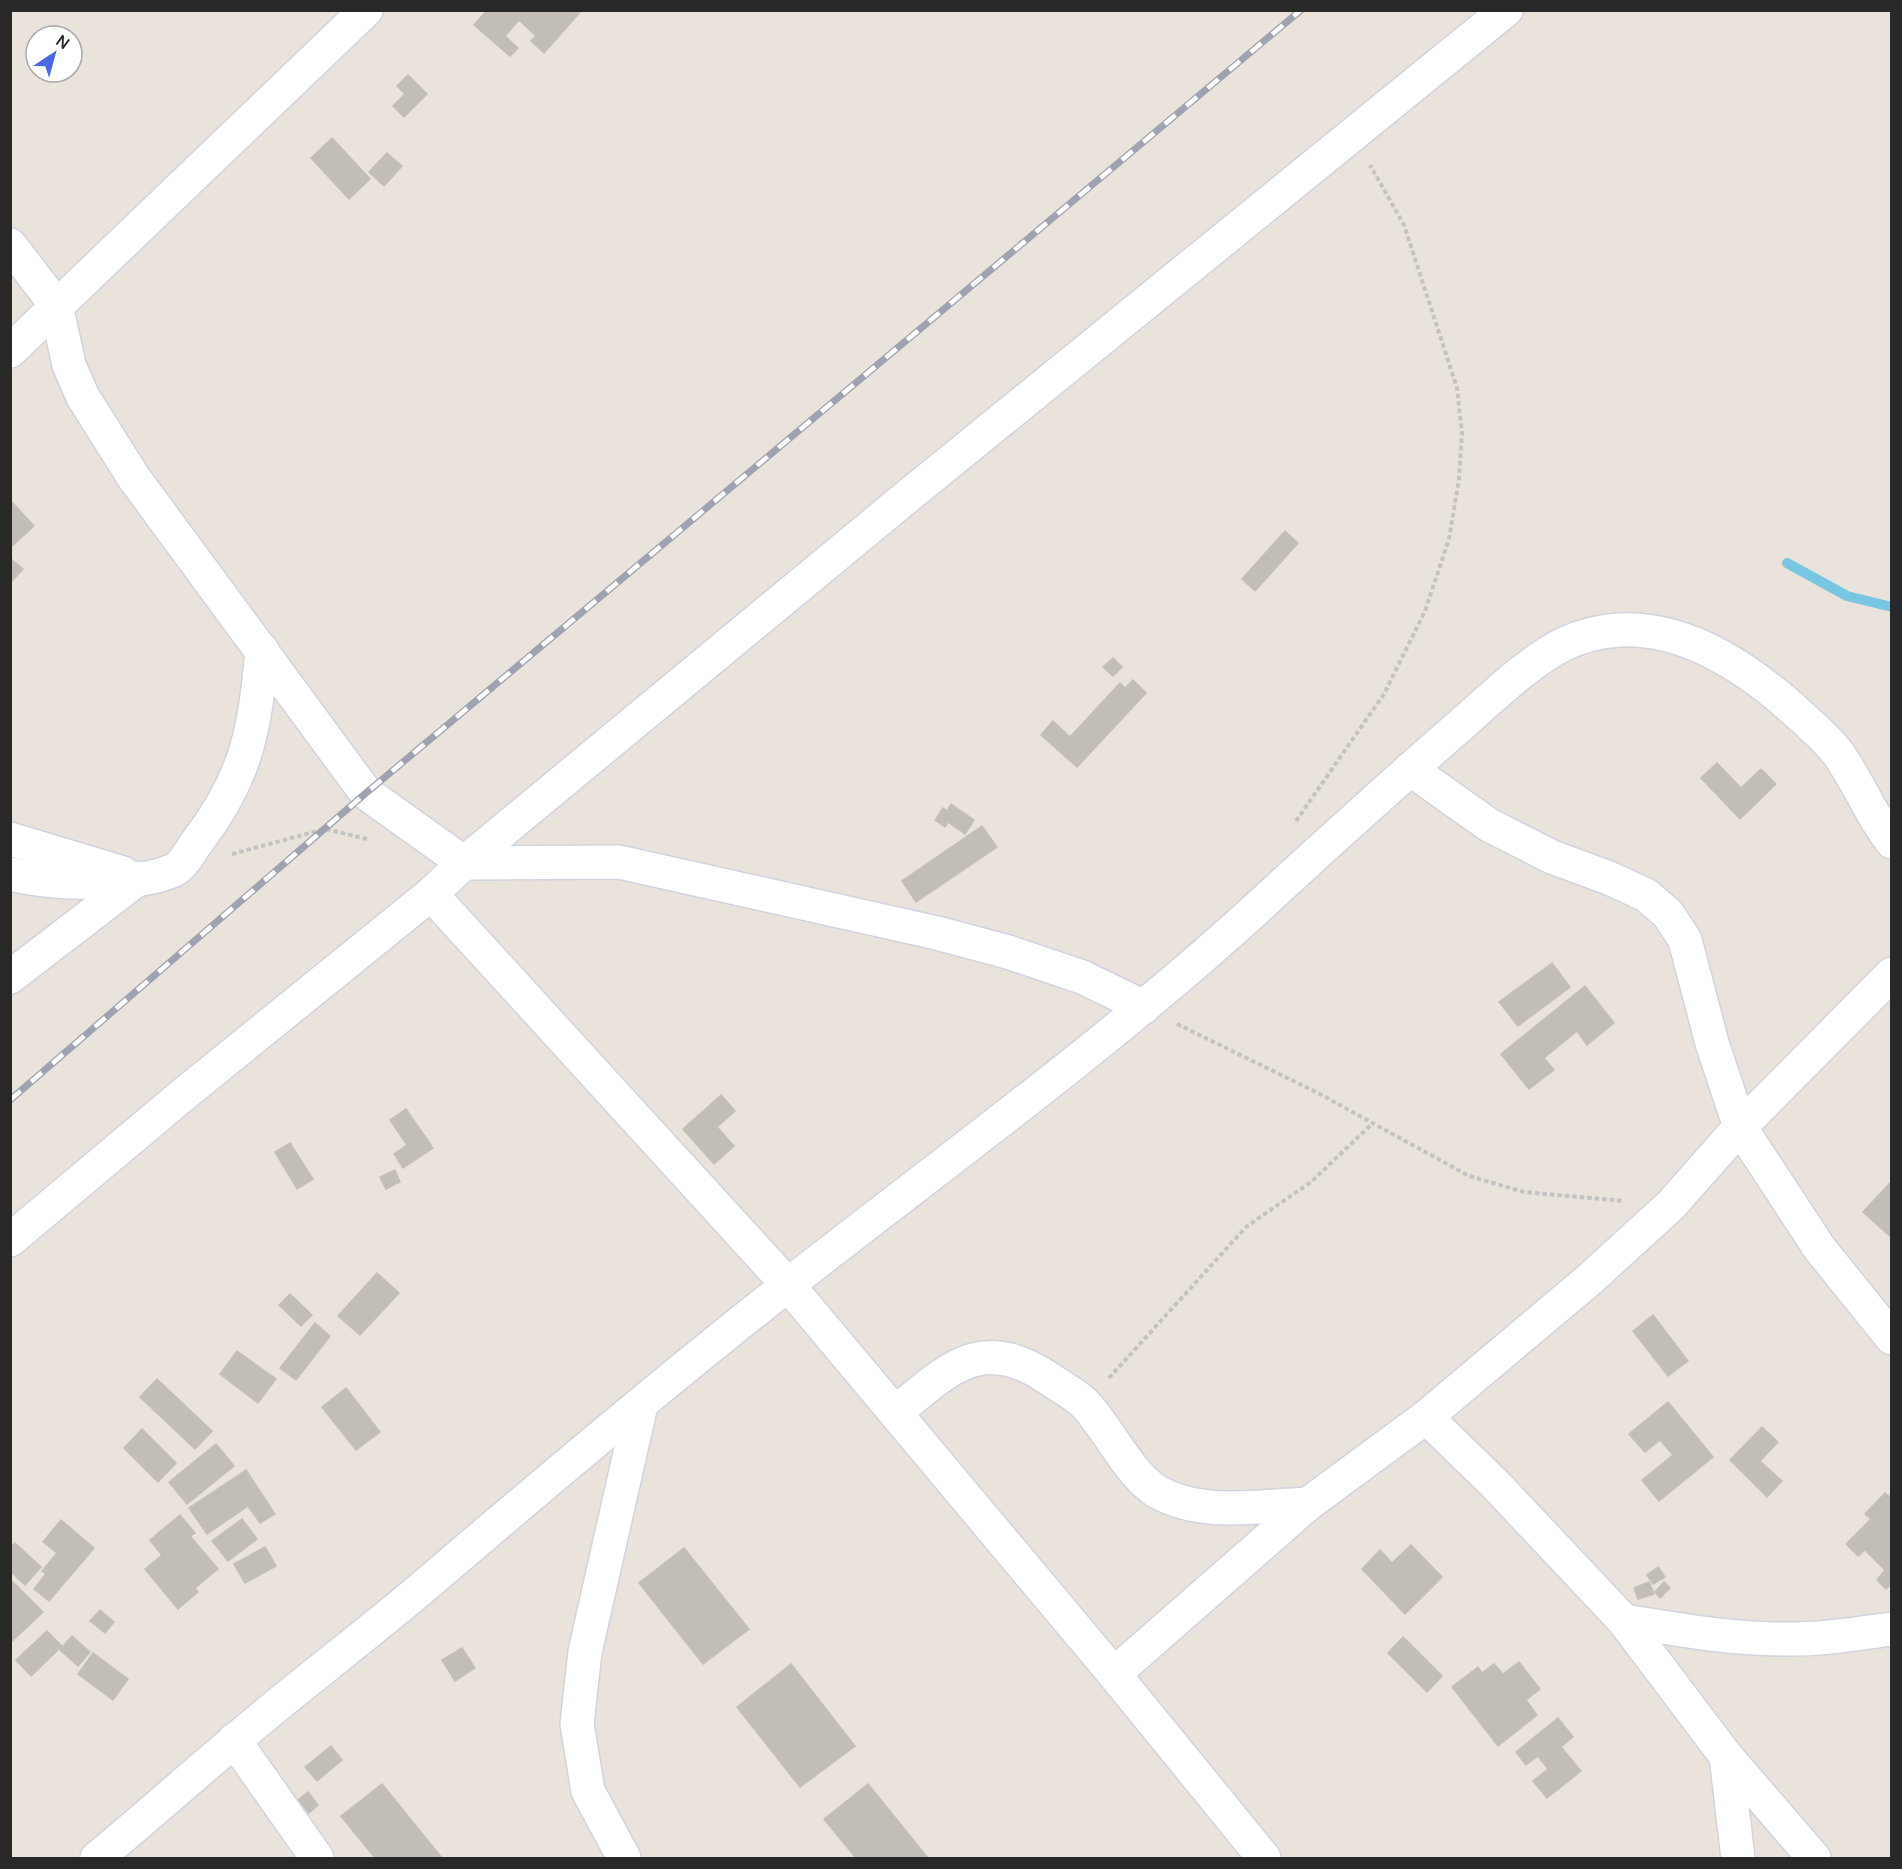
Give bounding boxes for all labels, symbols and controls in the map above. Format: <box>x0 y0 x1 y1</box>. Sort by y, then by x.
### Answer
north arrow <box>24 24 84 84</box>
text: N <box>52 30 74 54</box>

